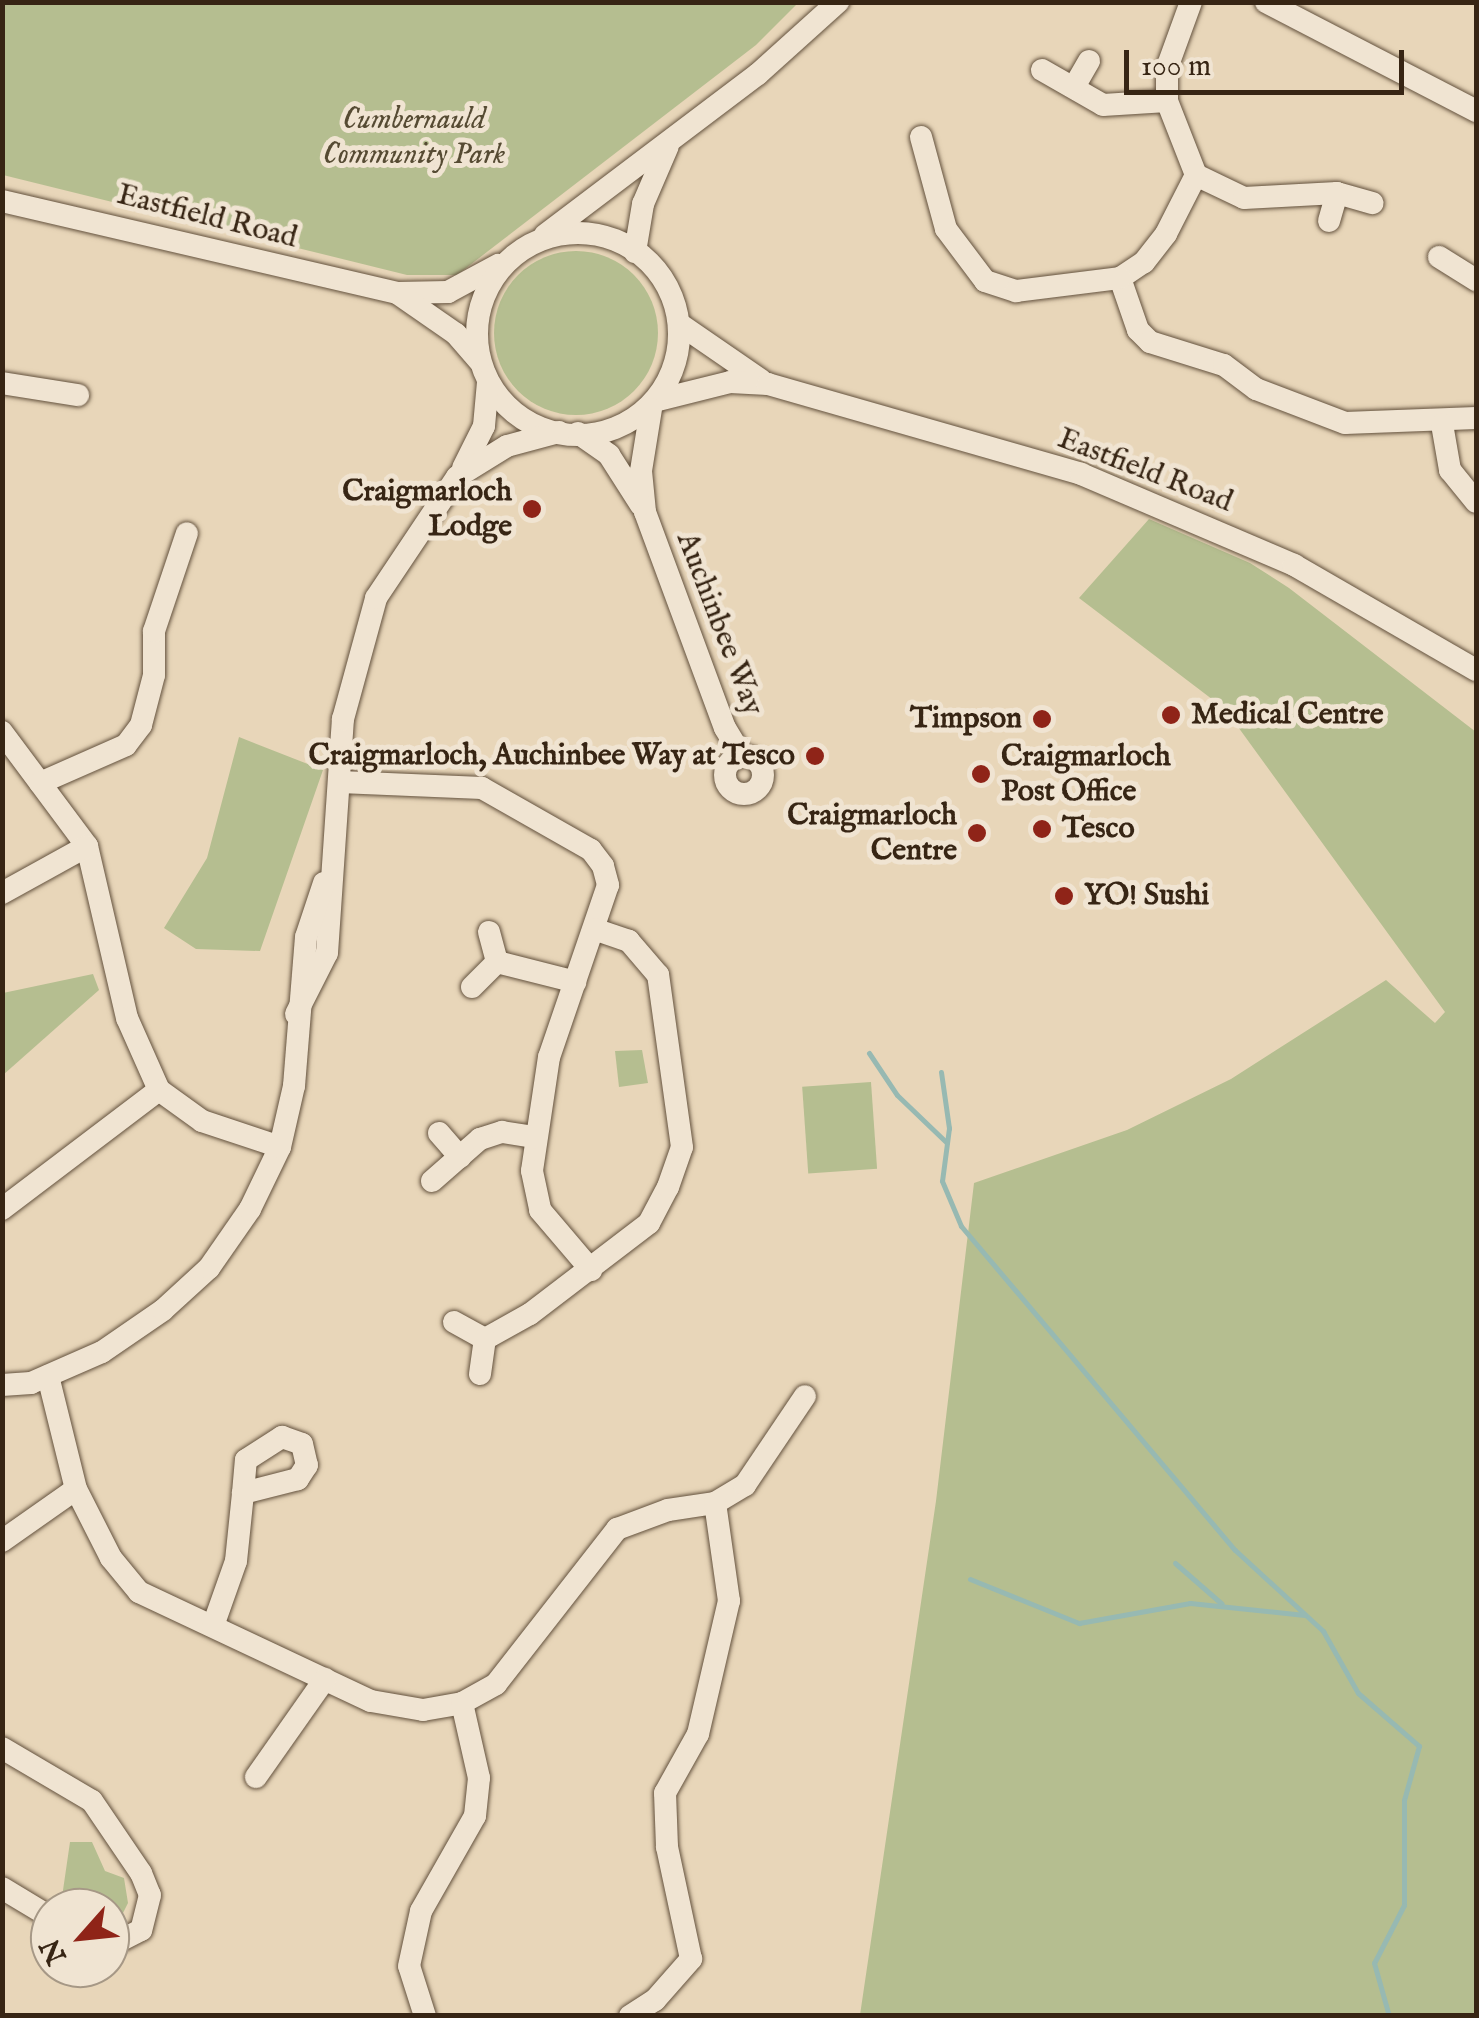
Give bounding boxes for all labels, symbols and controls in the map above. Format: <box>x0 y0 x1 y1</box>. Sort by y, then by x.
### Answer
scale bar <box>1129 30 1409 92</box>
text: 100 m <box>1141 48 1211 86</box>
park label: Cumbernauld Community Park <box>323 102 505 172</box>
street label: Eastfield Road <box>113 177 301 257</box>
street label: Eastfield Road <box>1053 421 1237 521</box>
place label: Craigmarloch Lodge <box>342 474 512 544</box>
marker: Craigmarloch Lodge <box>521 498 543 520</box>
street label: Auchinbee Way <box>668 528 770 720</box>
place label: Medical Centre <box>1191 697 1383 733</box>
place label: Timpson <box>910 701 1022 737</box>
marker: Medical Centre <box>1160 704 1182 726</box>
marker: Timpson <box>1031 708 1053 730</box>
place label: Craigmarloch, Auchinbee Way at Tesco <box>309 738 795 774</box>
place label: Craigmarloch Post Office <box>1001 739 1171 810</box>
marker: Craigmarloch, Auchinbee Way at Tesco <box>804 745 826 767</box>
marker: Craigmarloch Post Office <box>970 763 992 785</box>
place label: Craigmarloch Centre <box>787 798 957 868</box>
place label: Tesco <box>1062 811 1135 847</box>
marker: Tesco <box>1031 818 1053 840</box>
marker: Craigmarloch Centre <box>966 822 988 844</box>
place label: YO! Sushi <box>1084 878 1209 914</box>
marker: YO! Sushi <box>1053 885 1075 907</box>
north arrow <box>30 1888 130 1988</box>
text: N <box>34 1932 76 1970</box>

